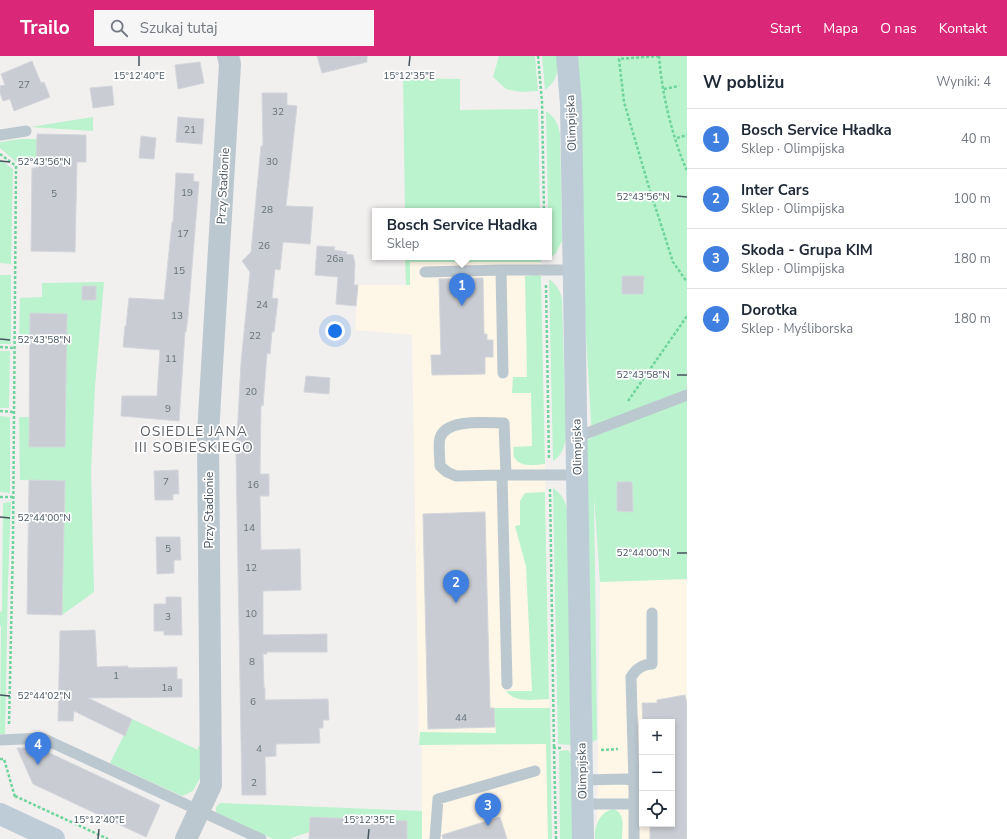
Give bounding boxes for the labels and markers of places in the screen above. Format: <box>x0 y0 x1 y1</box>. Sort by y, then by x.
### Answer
pin: 1 <box>449 273 475 306</box>
pin: 2 <box>443 570 469 603</box>
pin: 4 <box>25 732 51 765</box>
pin: 3 <box>475 793 501 826</box>

